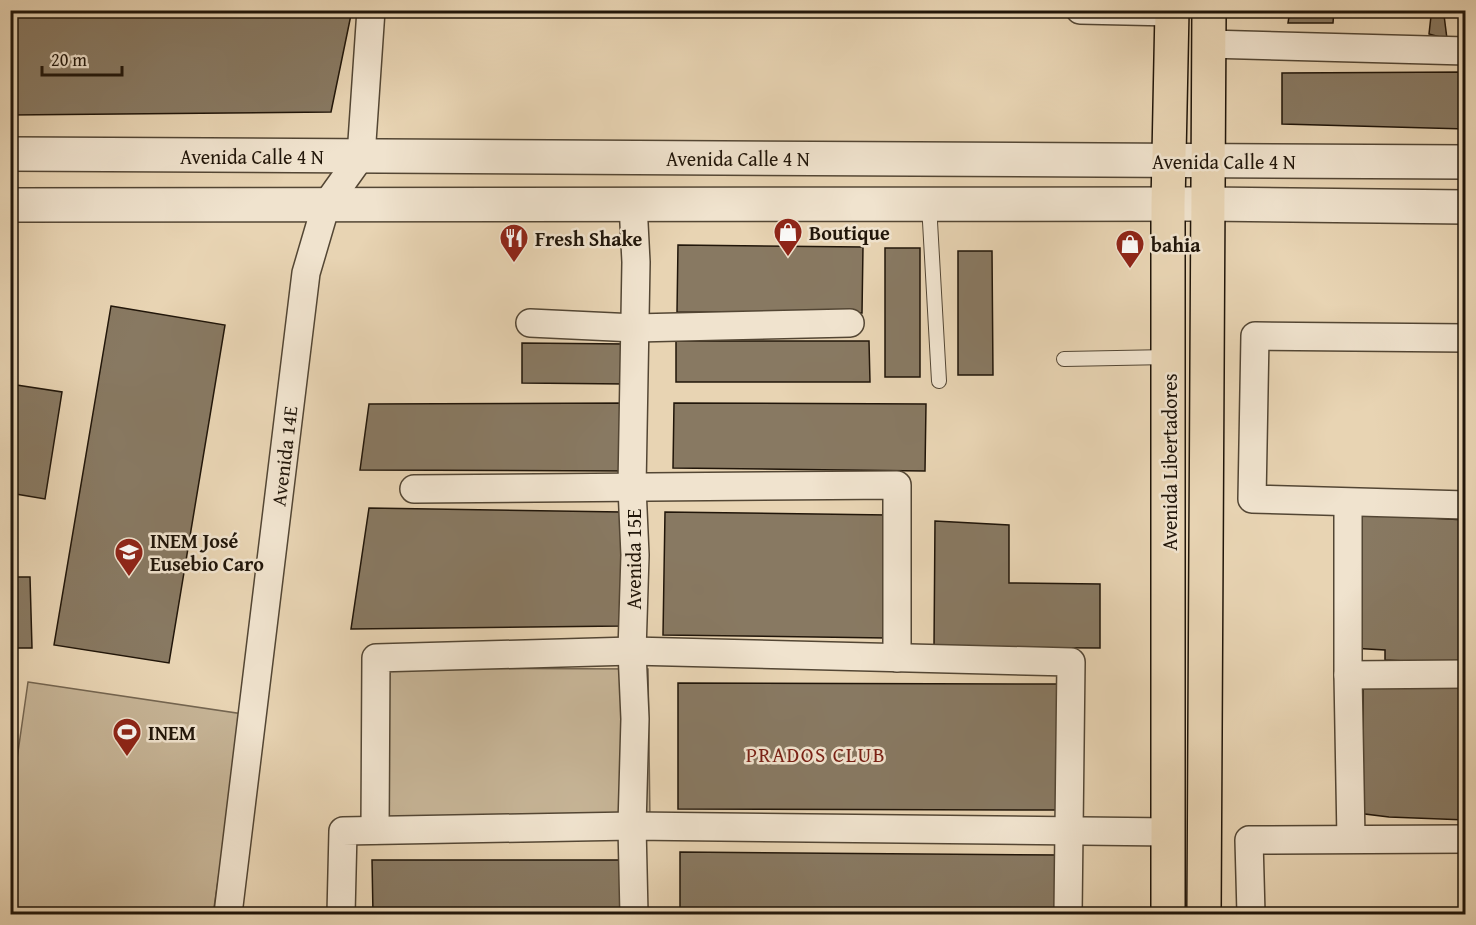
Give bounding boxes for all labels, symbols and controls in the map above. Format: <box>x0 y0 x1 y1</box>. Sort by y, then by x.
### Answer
scale bar <box>42 39 122 77</box>
text: 20 m <box>51 46 87 73</box>
street label: Avenida Calle 4 N <box>180 142 324 171</box>
street label: Avenida Calle 4 N <box>666 144 810 173</box>
street label: Avenida Calle 4 N <box>1152 147 1296 176</box>
shop icon: Boutique <box>772 216 804 258</box>
place label: Boutique <box>809 218 890 247</box>
restaurant icon: Fresh Shake <box>498 222 530 264</box>
place label: Fresh Shake <box>535 224 642 253</box>
shop icon: bahia <box>1114 228 1146 270</box>
place label: bahia <box>1151 230 1201 259</box>
street label: Avenida Libertadores <box>1155 373 1184 551</box>
street label: Avenida 14E <box>263 404 305 508</box>
street label: Avenida 15E <box>619 509 648 609</box>
place label: INEM José Eusebio Caro <box>150 526 264 578</box>
school or university icon: INEM José Eusebio Caro <box>113 536 145 578</box>
sports icon: INEM <box>111 716 143 758</box>
place label: INEM <box>148 718 196 747</box>
district label: PRADOS CLUB <box>746 739 886 770</box>

